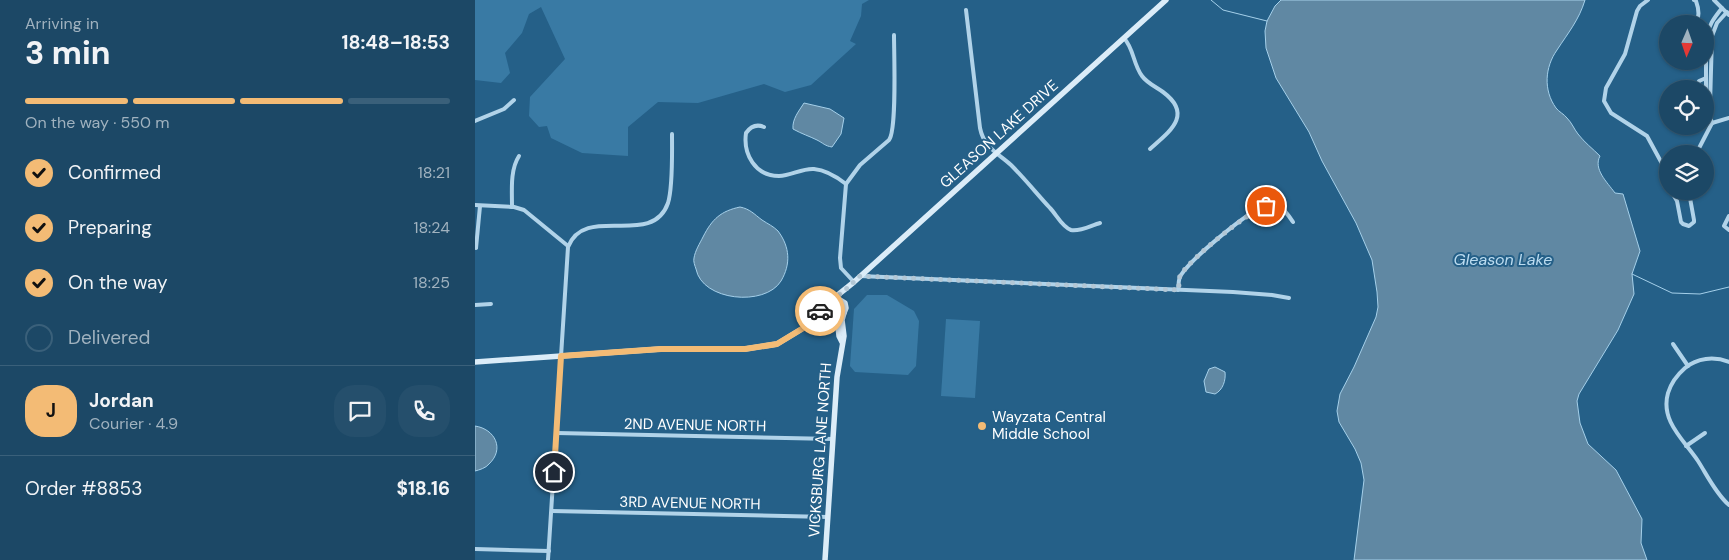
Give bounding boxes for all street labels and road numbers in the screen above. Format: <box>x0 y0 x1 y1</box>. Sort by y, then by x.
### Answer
street label: GLEASON LAKE DRIVE <box>936 75 1062 193</box>
street label: VICKSBURG LANE NORTH <box>804 362 836 538</box>
street label: 2ND AVENUE NORTH <box>624 414 766 436</box>
street label: 3RD AVENUE NORTH <box>619 492 761 514</box>

